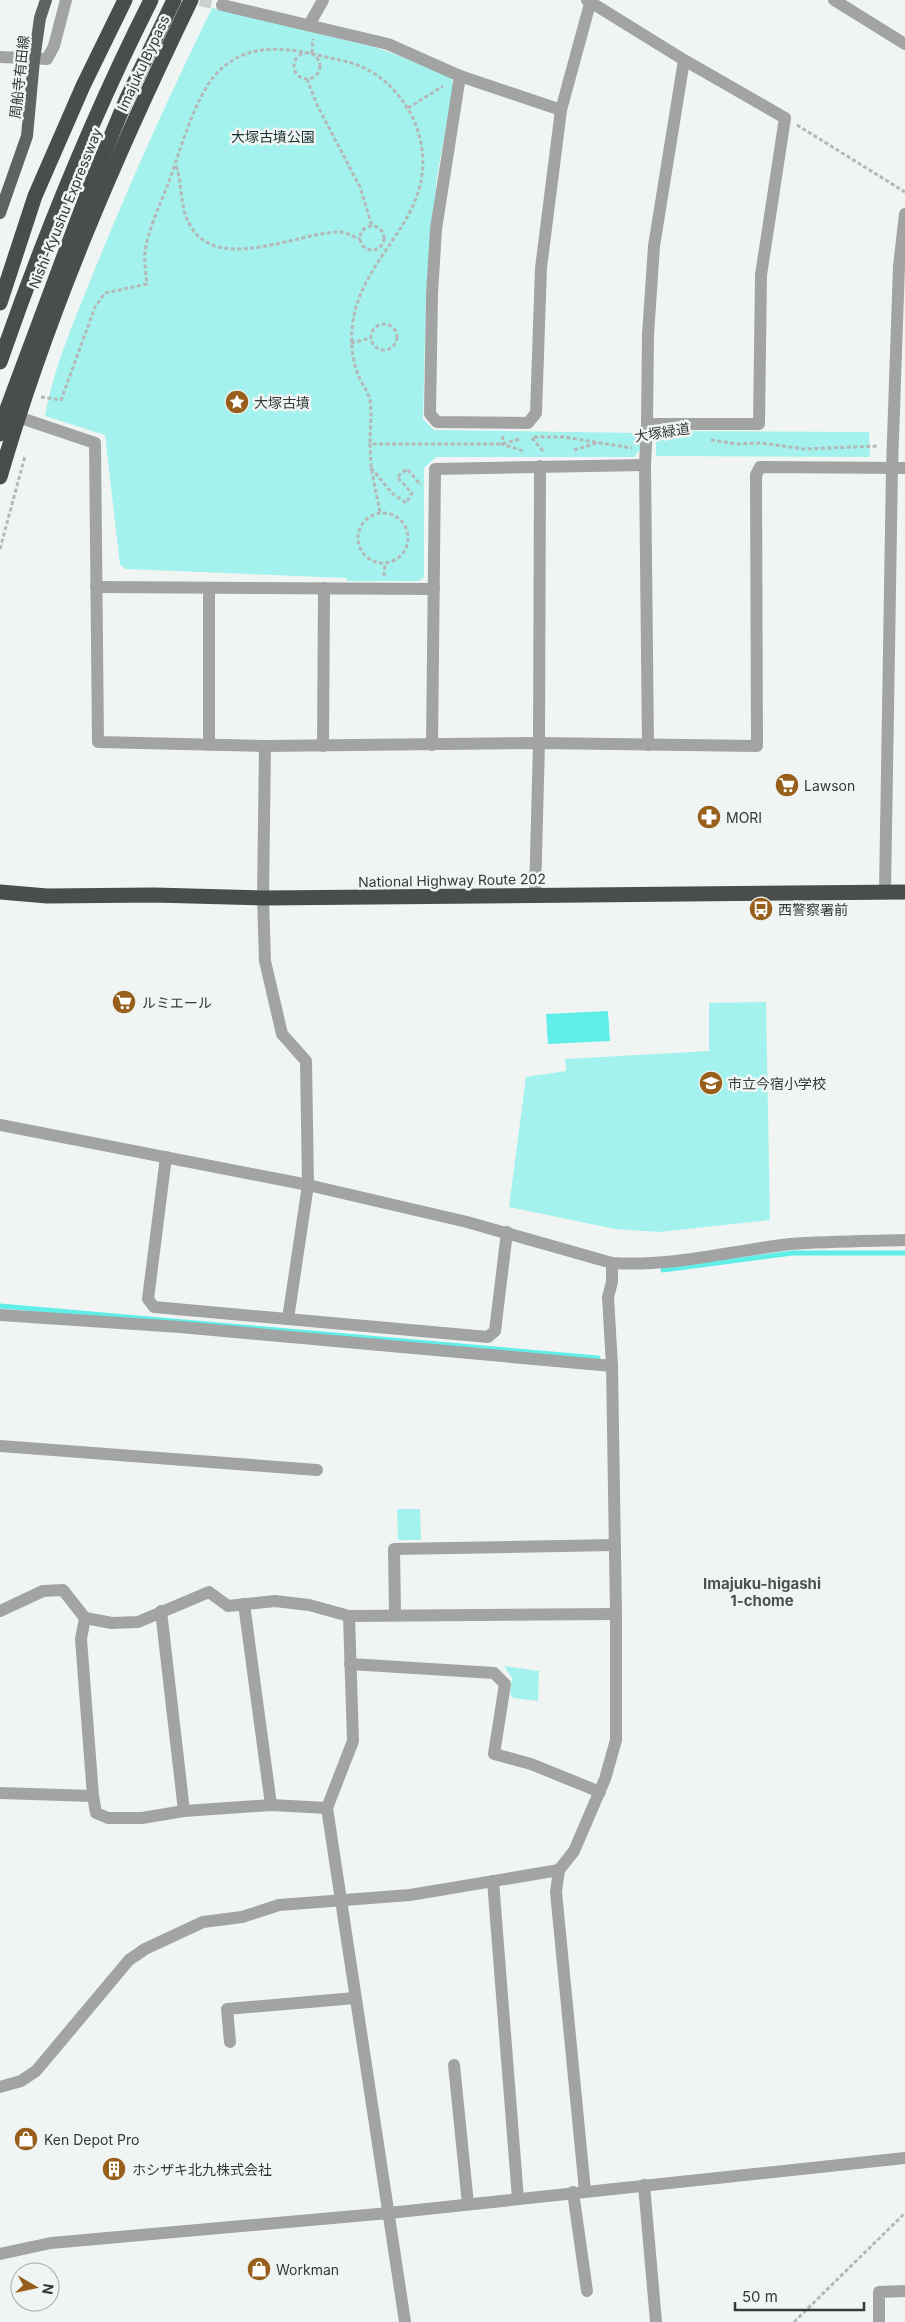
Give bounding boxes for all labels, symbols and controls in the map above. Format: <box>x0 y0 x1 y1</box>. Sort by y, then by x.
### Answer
street label: Imajuku Bypass <box>113 12 173 114</box>
street label: 周船寺有田線 <box>6 34 32 120</box>
street label: Nishi-Kyushu Expressway <box>25 125 105 291</box>
park label: 大塚古墳公園 <box>231 128 315 145</box>
place icon: 大塚古墳 <box>224 389 250 415</box>
place label: 大塚古墳 <box>254 394 310 411</box>
street label: 大塚緑道 <box>633 419 691 445</box>
supermarket icon: Lawson <box>774 772 800 798</box>
place label: Lawson <box>804 777 855 794</box>
pharmacy icon: MORI <box>696 804 722 830</box>
place label: MORI <box>726 809 762 826</box>
street label: National Highway Route 202 <box>358 870 546 890</box>
bus stop icon: 西警察署前 <box>748 896 774 922</box>
place label: 西警察署前 <box>778 901 848 918</box>
supermarket icon: ルミエール <box>111 989 137 1015</box>
place label: ルミエール <box>142 994 212 1011</box>
school or university icon: 市立今宿小学校 <box>698 1070 724 1096</box>
place label: 市立今宿小学校 <box>728 1075 826 1092</box>
district label: Imajuku-higashi 1-chome <box>703 1574 821 1610</box>
shop icon: Ken Depot Pro <box>13 2126 39 2152</box>
place label: Ken Depot Pro <box>44 2131 139 2148</box>
building icon: ホシザキ北九株式会社 <box>101 2156 127 2182</box>
place label: ホシザキ北九株式会社 <box>132 2161 272 2178</box>
shop icon: Workman <box>246 2256 272 2282</box>
place label: Workman <box>276 2261 339 2278</box>
north arrow <box>10 2262 60 2312</box>
scale bar <box>735 2280 864 2312</box>
text: N <box>39 2283 58 2296</box>
text: 50 m <box>742 2287 778 2306</box>

